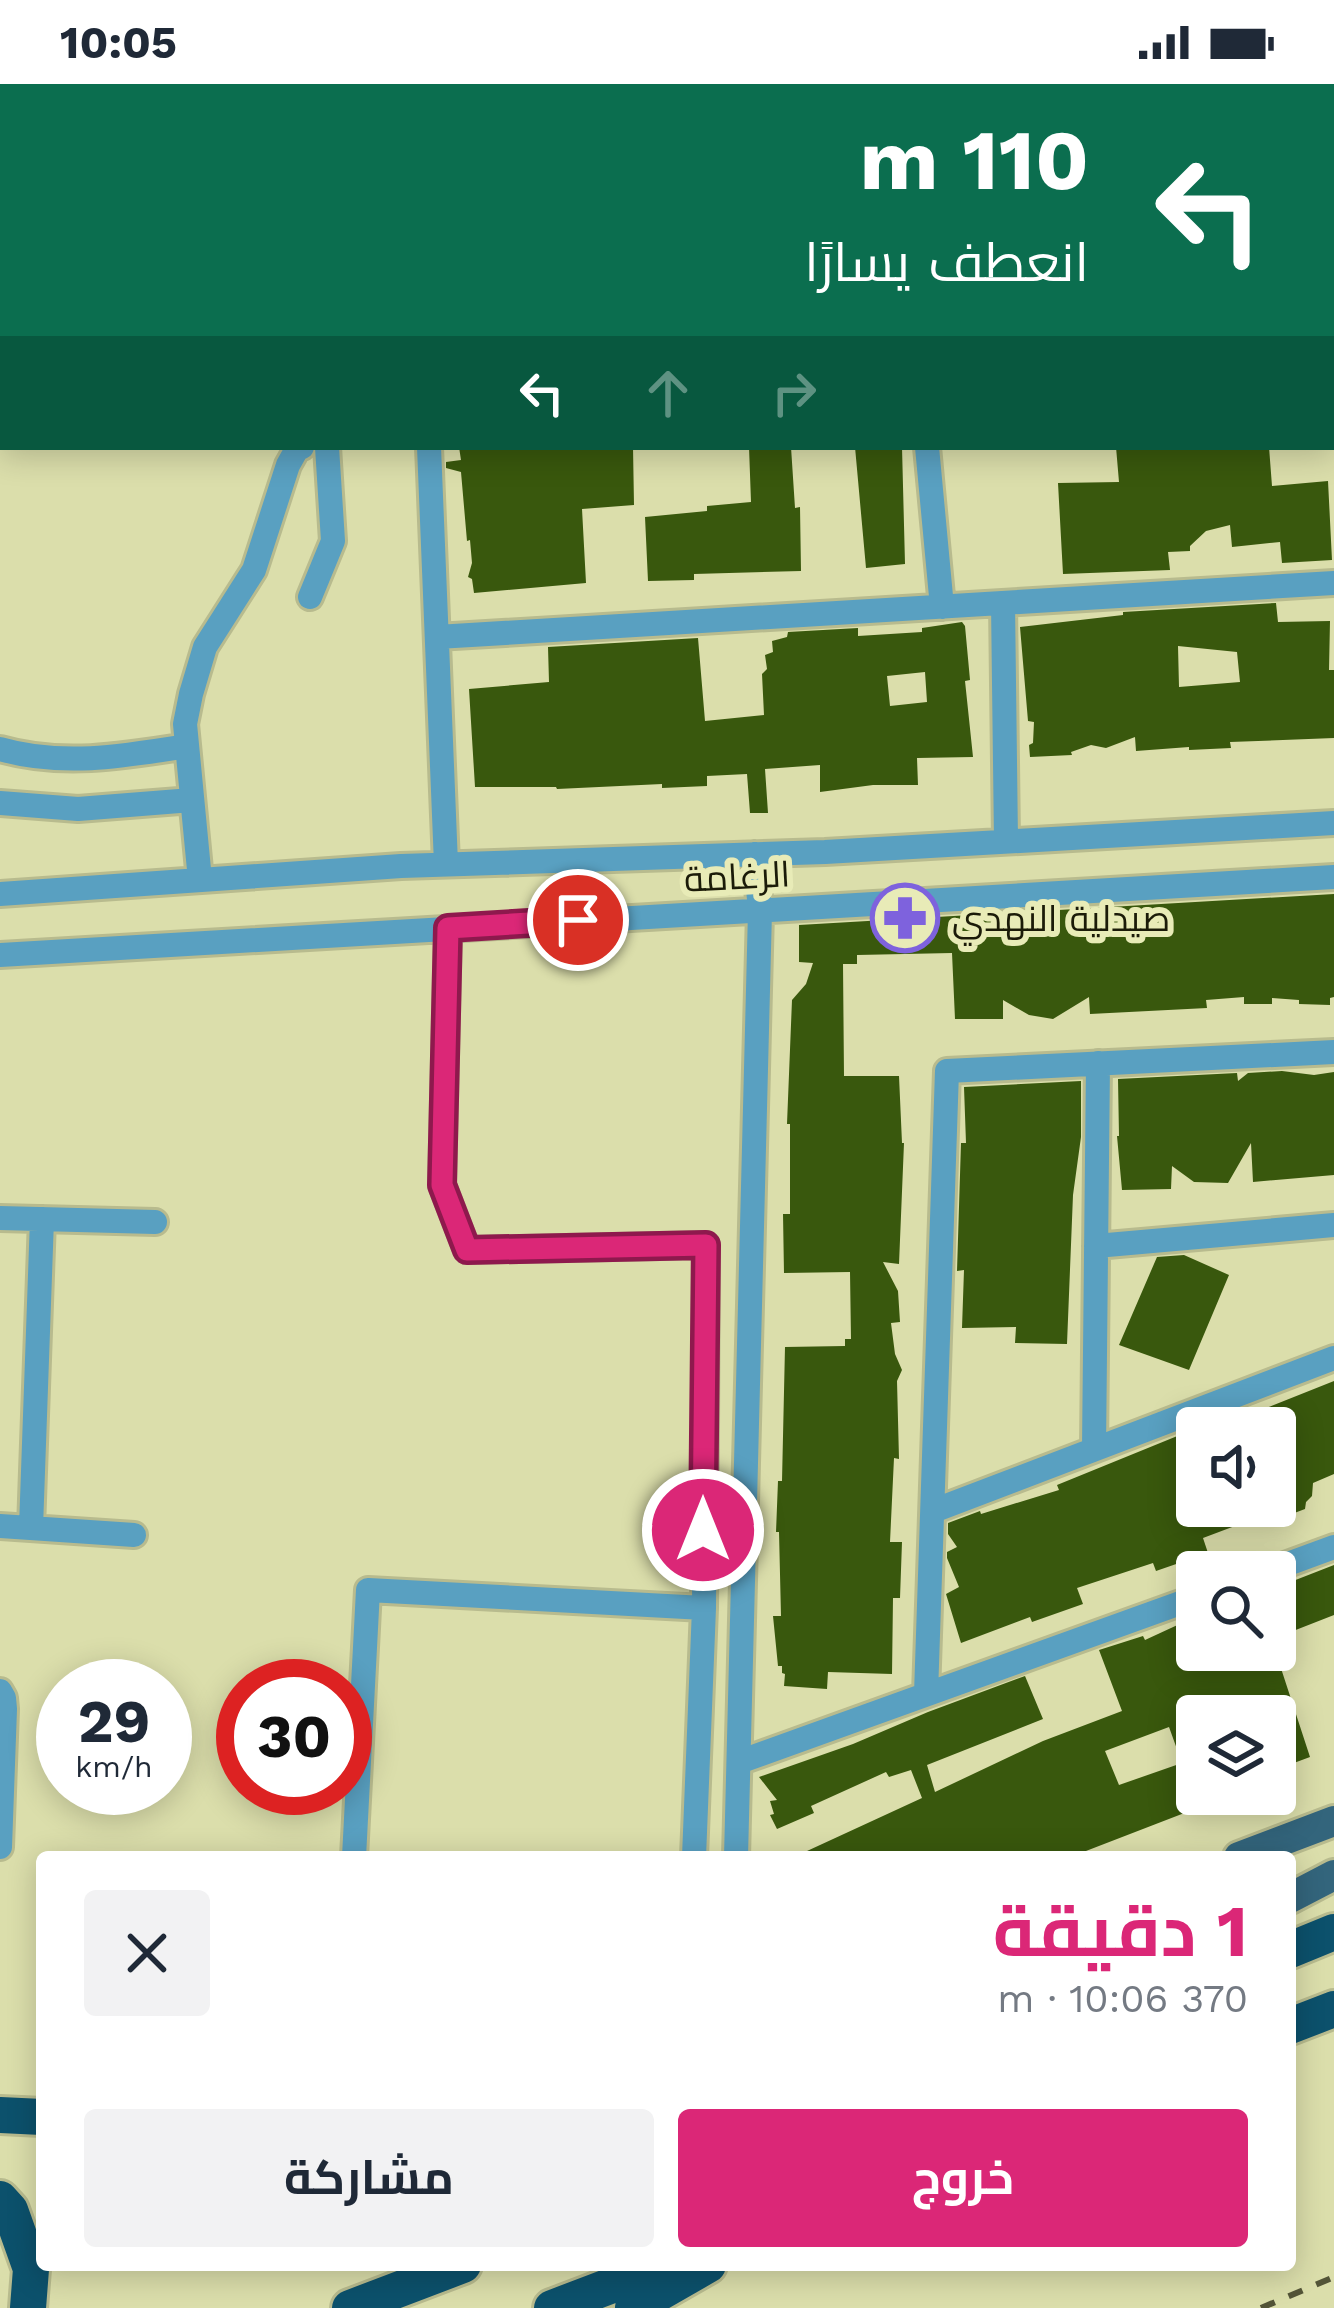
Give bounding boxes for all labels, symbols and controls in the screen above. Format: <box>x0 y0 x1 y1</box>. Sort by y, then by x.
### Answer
text: 10:05 <box>60 16 177 69</box>
text: 110 m <box>859 111 1089 209</box>
icon: left <box>1131 132 1287 288</box>
text: انعطف يسارًا <box>804 231 1089 294</box>
icon: left <box>509 360 575 426</box>
icon: ahead <box>635 360 701 426</box>
icon: right <box>761 360 827 426</box>
street label: الرغامة <box>683 853 791 901</box>
pin <box>527 869 629 971</box>
pharmacy icon: صيدلية النهدي <box>870 883 940 953</box>
icon: arrive <box>545 887 611 953</box>
place label: صيدلية النهدي <box>952 898 1170 946</box>
map controls <box>1176 1407 1296 1815</box>
button: sound <box>1176 1407 1296 1527</box>
position arrow <box>640 1467 766 1593</box>
button: search <box>1176 1551 1296 1671</box>
speed limit sign: 30 <box>216 1659 372 1815</box>
text: 29 <box>78 1686 150 1757</box>
button: layers <box>1176 1695 1296 1815</box>
text: km/h <box>75 1749 153 1784</box>
text: 1 دقيقة <box>993 1889 1248 1973</box>
button: close <box>84 1890 210 2016</box>
text: 370 m · 10:06 <box>997 1976 1248 2021</box>
button: مشاركة <box>84 2109 654 2247</box>
button: خروج <box>678 2109 1248 2247</box>

